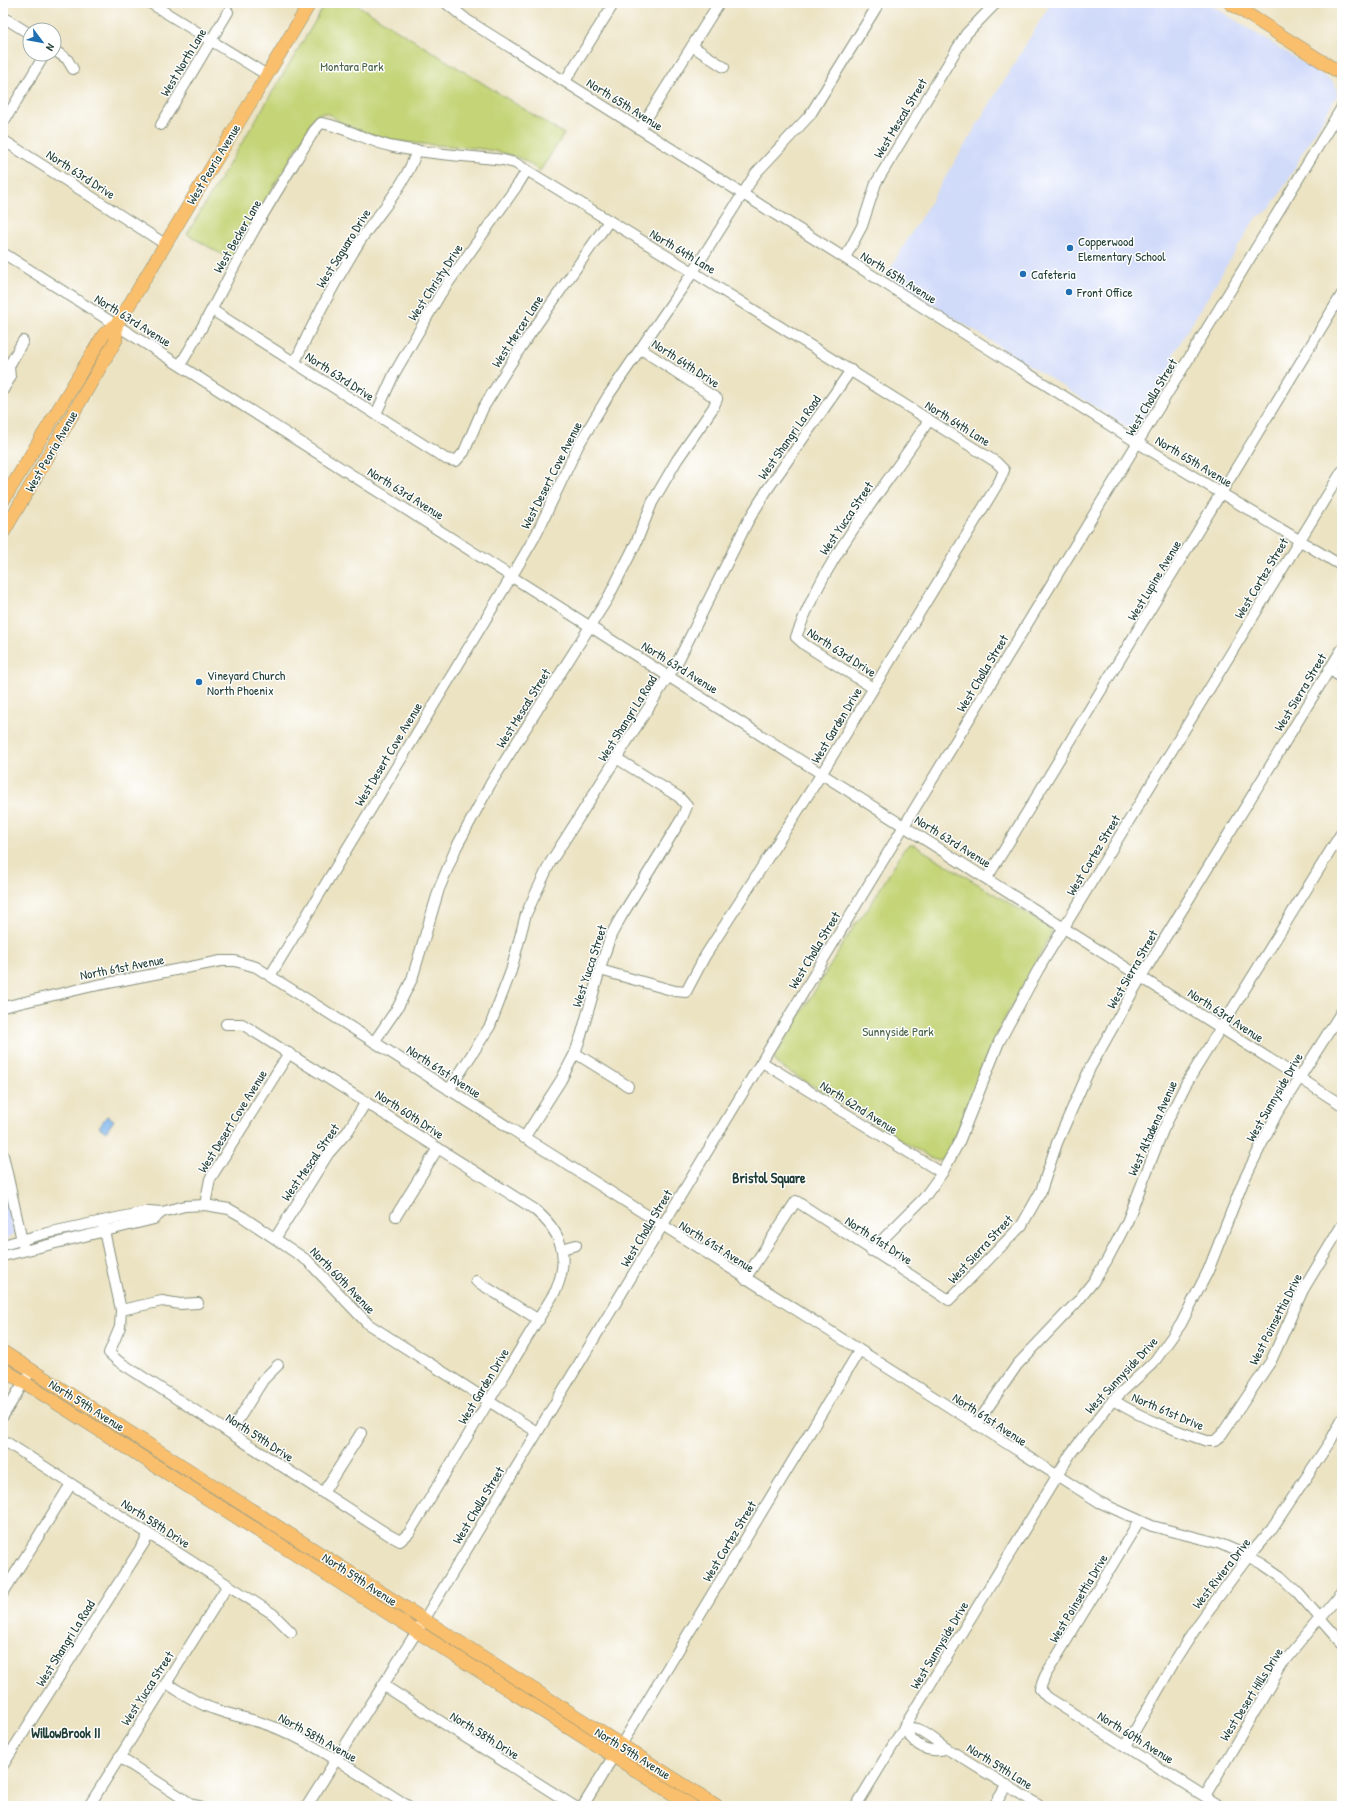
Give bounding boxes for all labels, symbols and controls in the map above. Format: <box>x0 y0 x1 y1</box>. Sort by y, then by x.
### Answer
north arrow <box>22 22 62 62</box>
street label: West North Lane <box>156 24 210 100</box>
text: N <box>43 41 58 54</box>
park label: Montara Park <box>320 57 384 75</box>
street label: North 65th Avenue <box>583 73 667 135</box>
street label: West Mescal Street <box>869 74 931 161</box>
street label: West Peoria Avenue <box>182 120 244 208</box>
street label: North 63rd Drive <box>43 145 119 203</box>
street label: West Becker Lane <box>209 196 265 276</box>
street label: West Saguaro Drive <box>311 205 375 291</box>
street label: North 64th Lane <box>647 224 719 278</box>
place label: Copperwood Elementary School <box>1078 232 1166 265</box>
street label: West Christy Drive <box>403 240 467 324</box>
marker: Copperwood Elementary School <box>1065 243 1075 253</box>
street label: North 65th Avenue <box>857 246 941 308</box>
place label: Cafeteria <box>1031 265 1076 283</box>
marker: Cafeteria <box>1018 269 1028 279</box>
place label: Front Office <box>1076 283 1133 301</box>
marker: Front Office <box>1064 287 1074 297</box>
street label: North 63rd Avenue <box>91 289 175 351</box>
street label: West Mercer Lane <box>487 291 547 371</box>
street label: North 64th Drive <box>649 334 723 392</box>
street label: North 63rd Drive <box>302 347 378 405</box>
street label: West Cholla Street <box>1121 354 1181 439</box>
street label: West Shangri La Road <box>753 391 825 483</box>
street label: North 64th Lane <box>922 396 994 450</box>
street label: West Peoria Avenue <box>20 407 82 495</box>
street label: West Desert Cove Avenue <box>516 418 586 532</box>
street label: North 65th Avenue <box>1152 431 1236 491</box>
street label: North 63rd Avenue <box>364 462 448 524</box>
street label: West Yucca Street <box>815 477 878 558</box>
street label: West Cortez Street <box>1230 534 1293 622</box>
street label: West Lupine Avenue <box>1123 536 1185 624</box>
street label: North 63rd Drive <box>804 623 880 681</box>
street label: West Cholla Street <box>952 630 1012 715</box>
street label: North 63rd Avenue <box>638 636 722 698</box>
street label: West Sierra Street <box>1270 649 1331 734</box>
street label: West Mescal Street <box>491 664 555 751</box>
place label: Vineyard Church North Phoenix <box>207 666 286 699</box>
street label: West Shangri La Road <box>593 671 661 765</box>
marker: Vineyard Church North Phoenix <box>194 677 204 687</box>
street label: West Garden Drive <box>806 684 866 766</box>
street label: West Desert Cove Avenue <box>350 699 426 809</box>
street label: North 63rd Avenue <box>911 810 995 872</box>
street label: West Cortez Street <box>1062 811 1125 899</box>
street label: West Cholla Street <box>784 907 844 992</box>
street label: West Yucca Street <box>567 922 611 1009</box>
street label: West Sierra Street <box>1102 926 1162 1012</box>
street label: North 61st Avenue <box>78 950 166 984</box>
street label: North 63rd Avenue <box>1185 984 1267 1046</box>
park label: Sunnyside Park <box>862 1022 934 1040</box>
street label: North 61st Avenue <box>403 1040 485 1102</box>
street label: West Sunnyside Drive <box>1241 1049 1307 1145</box>
street label: West Desert Cove Avenue <box>193 1066 271 1176</box>
street label: North 62nd Avenue <box>817 1076 901 1138</box>
street label: West Altadena Avenue <box>1123 1078 1181 1178</box>
street label: North 60th Drive <box>372 1085 448 1143</box>
street label: West Mescal Street <box>277 1119 344 1204</box>
district label: Bristol Square <box>732 1168 806 1189</box>
street label: West Cholla Street <box>616 1185 676 1270</box>
street label: West Sierra Street <box>943 1210 1017 1287</box>
street label: North 61st Drive <box>842 1212 916 1268</box>
street label: North 61st Avenue <box>676 1216 758 1276</box>
street label: North 60th Avenue <box>306 1242 380 1318</box>
street label: West Poinsettia Drive <box>1244 1270 1306 1368</box>
street label: West Sunnyside Drive <box>1080 1332 1162 1418</box>
street label: West Garden Drive <box>453 1345 513 1427</box>
street label: North 59th Avenue <box>46 1375 128 1435</box>
street label: North 61st Avenue <box>949 1388 1031 1450</box>
street label: North 61st Drive <box>1129 1388 1207 1434</box>
street label: North 59th Drive <box>222 1408 298 1466</box>
street label: West Cholla Street <box>448 1462 508 1547</box>
street label: North 58th Drive <box>118 1494 194 1552</box>
street label: West Cortez Street <box>698 1497 761 1585</box>
street label: West Riviera Drive <box>1188 1534 1254 1612</box>
street label: North 59th Avenue <box>319 1548 401 1610</box>
street label: West Poinsettia Drive <box>1044 1550 1112 1646</box>
street label: West Shangri La Road <box>31 1596 99 1690</box>
street label: West Sunnyside Drive <box>906 1598 972 1692</box>
street label: West Desert Hills Drive <box>1215 1644 1287 1744</box>
street label: West Yucca Street <box>116 1647 178 1729</box>
street label: North 60th Avenue <box>1094 1706 1178 1768</box>
street label: North 58th Drive <box>447 1707 523 1763</box>
street label: North 58th Avenue <box>276 1708 360 1766</box>
district label: WillowBrook II <box>31 1723 101 1742</box>
street label: North 59th Avenue <box>592 1723 674 1783</box>
street label: North 59th Lane <box>964 1739 1036 1793</box>

